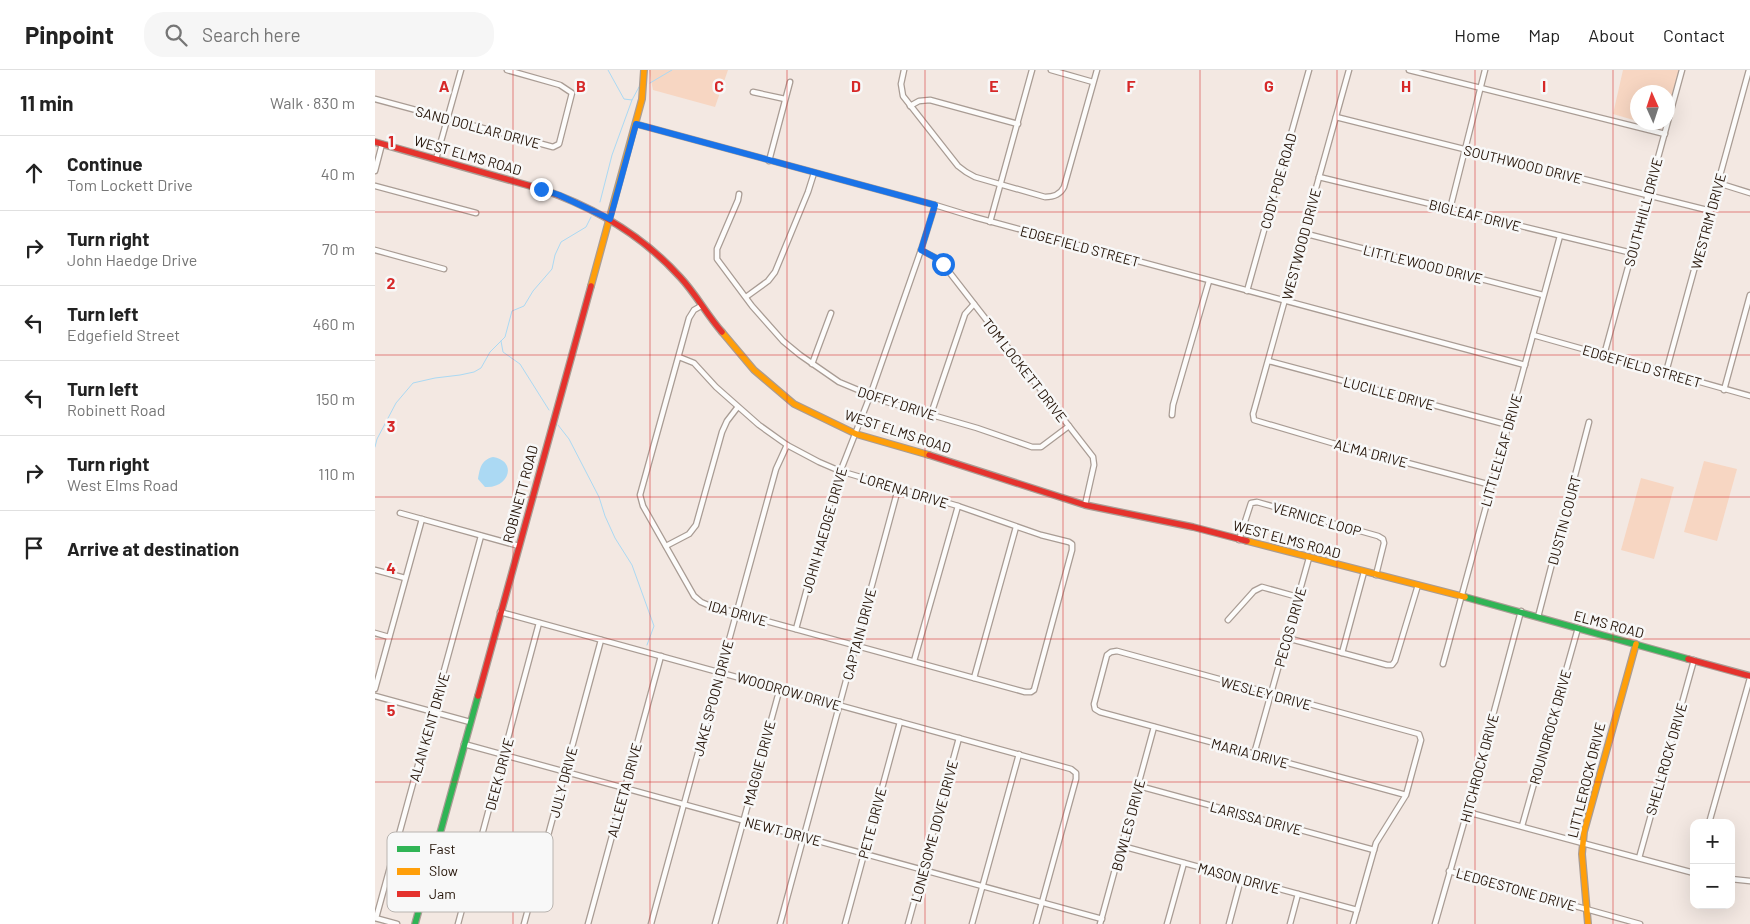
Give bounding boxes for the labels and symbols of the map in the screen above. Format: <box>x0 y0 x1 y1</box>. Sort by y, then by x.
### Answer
text: A <box>439 76 450 95</box>
text: B <box>576 76 586 95</box>
text: C <box>714 76 724 95</box>
text: D <box>851 76 861 95</box>
text: E <box>989 76 999 95</box>
text: F <box>1127 76 1136 95</box>
text: G <box>1264 76 1274 95</box>
text: H <box>1401 76 1411 95</box>
text: I <box>1542 76 1546 95</box>
north arrow <box>1630 85 1675 130</box>
street label: SAND DOLLAR DRIVE <box>414 102 542 152</box>
text: 1 <box>388 131 394 150</box>
street label: CODY POE ROAD <box>1256 131 1300 231</box>
street label: WEST ELMS ROAD <box>412 132 524 178</box>
street label: SOUTHWOOD DRIVE <box>1462 141 1584 187</box>
street label: SOUTHHILL DRIVE <box>1620 156 1666 268</box>
street label: WESTRIM DRIVE <box>1687 171 1729 271</box>
route end <box>530 178 553 201</box>
street label: WESTWOOD DRIVE <box>1278 186 1324 302</box>
street label: BIGLEAF DRIVE <box>1427 195 1523 235</box>
street label: EDGEFIELD STREET <box>1018 222 1142 270</box>
street label: LITTLEWOOD DRIVE <box>1362 241 1484 287</box>
route start <box>932 253 955 276</box>
text: 2 <box>387 273 396 292</box>
street label: TOM LOCKETT DRIVE <box>979 315 1071 425</box>
street label: EDGEFIELD STREET <box>1581 341 1703 391</box>
street label: LUCILLE DRIVE <box>1342 373 1436 413</box>
street label: DOFFY DRIVE <box>856 382 938 424</box>
street label: LITTLELEAF DRIVE <box>1477 391 1525 509</box>
street label: WEST ELMS ROAD <box>843 406 953 456</box>
text: 3 <box>387 416 395 435</box>
street label: ALMA DRIVE <box>1333 435 1409 471</box>
street label: ROBINETT ROAD <box>499 443 541 545</box>
street label: JOHN HAEDGE DRIVE <box>798 465 850 595</box>
street label: LORENA DRIVE <box>858 468 950 512</box>
street label: DUSTIN COURT <box>1544 473 1584 567</box>
street label: VERNICE LOOP <box>1271 498 1363 540</box>
street label: WEST ELMS ROAD <box>1231 516 1343 562</box>
text: 4 <box>386 558 396 577</box>
street label: PECOS DRIVE <box>1270 585 1310 669</box>
street label: CAPTAIN DRIVE <box>839 586 879 682</box>
street label: IDA DRIVE <box>707 596 769 630</box>
street label: ELMS ROAD <box>1572 606 1646 642</box>
street label: JAKE SPOON DRIVE <box>689 638 737 758</box>
street label: WOODROW DRIVE <box>735 668 843 714</box>
street label: ROUNDROCK DRIVE <box>1525 668 1575 786</box>
street label: ALAN KENT DRIVE <box>405 671 453 783</box>
street label: WESLEY DRIVE <box>1219 673 1313 713</box>
text: 5 <box>387 700 396 719</box>
street label: SHELLROCK DRIVE <box>1642 701 1690 817</box>
street label: HITCHROCK DRIVE <box>1456 712 1502 824</box>
street label: MAGGIE DRIVE <box>739 718 779 808</box>
street label: LITTLEROCK DRIVE <box>1563 720 1609 840</box>
street label: MARIA DRIVE <box>1209 735 1291 771</box>
street label: DEEK DRIVE <box>481 736 517 812</box>
street label: ALLEETA DRIVE <box>603 741 645 839</box>
street label: JULY DRIVE <box>545 745 581 819</box>
street label: LONESOME DOVE DRIVE <box>907 758 961 904</box>
street label: BOWLES DRIVE <box>1108 777 1148 873</box>
street label: PETE DRIVE <box>854 785 890 861</box>
street label: LARISSA DRIVE <box>1208 798 1304 838</box>
street label: NEWT DRIVE <box>743 813 823 849</box>
legend <box>387 832 553 912</box>
text: Fast <box>429 840 455 857</box>
street label: MASON DRIVE <box>1196 859 1282 897</box>
text: Slow <box>429 862 458 879</box>
street label: LEDGESTONE DRIVE <box>1454 864 1578 914</box>
text: Jam <box>429 885 456 902</box>

